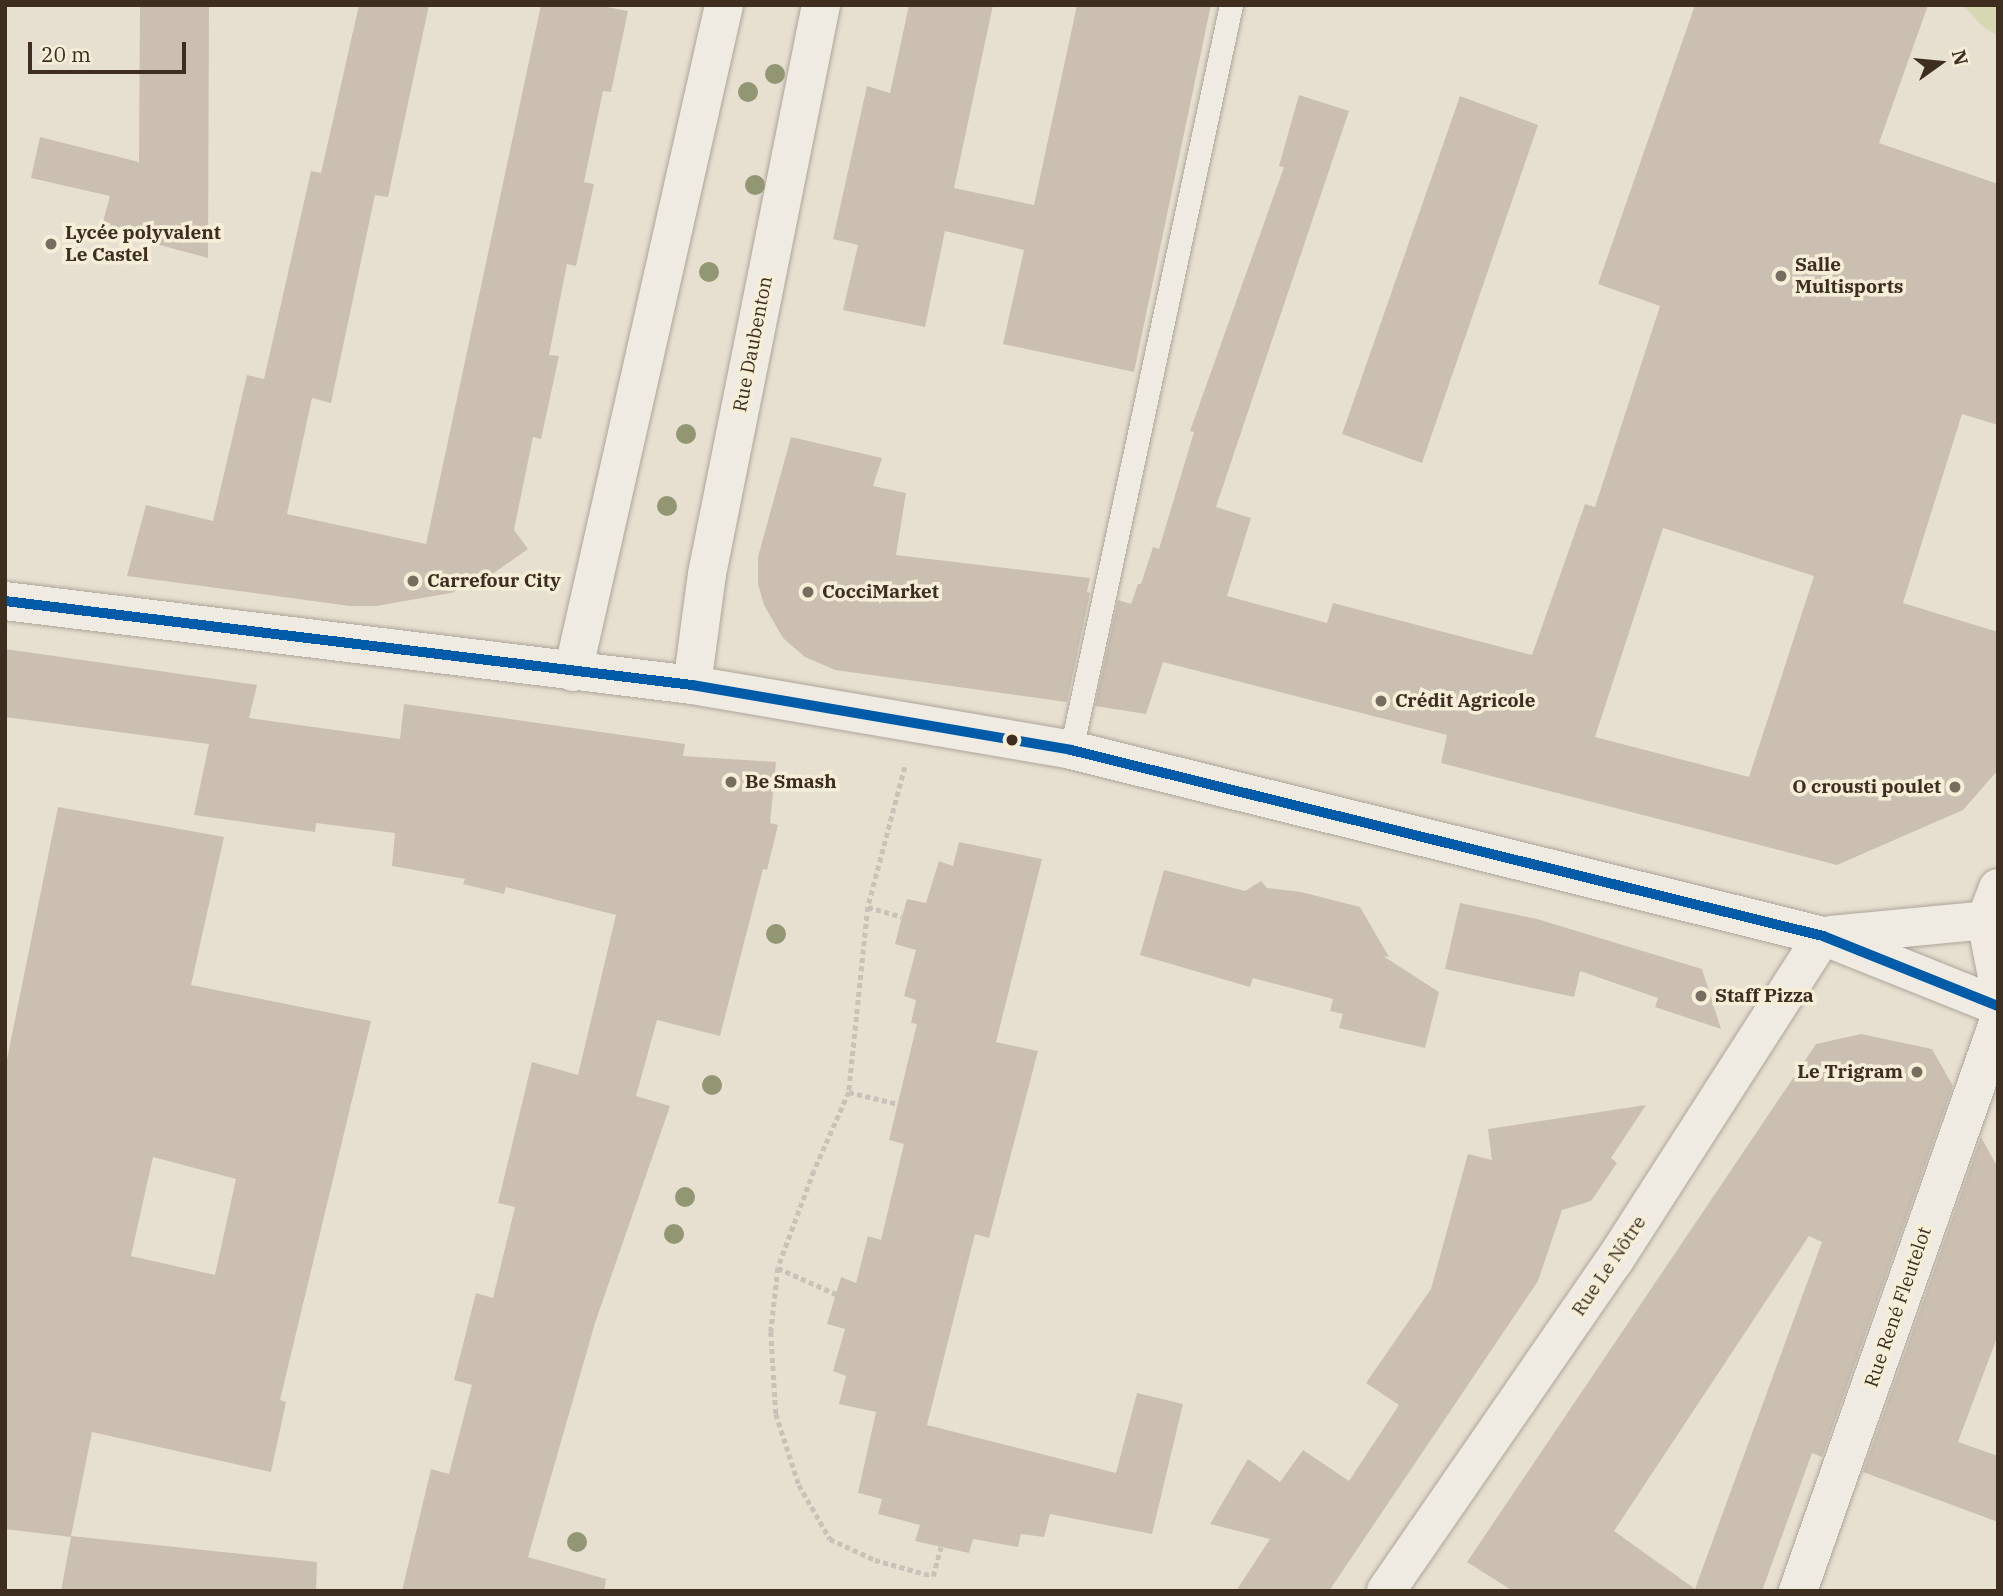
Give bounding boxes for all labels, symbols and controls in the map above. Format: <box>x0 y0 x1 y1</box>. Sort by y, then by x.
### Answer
scale bar <box>32 28 189 72</box>
north arrow <box>1905 28 1975 98</box>
text: 20 m <box>41 40 91 68</box>
text: N <box>1947 47 1974 68</box>
place label: Lycée polyvalent Le Castel <box>65 222 221 266</box>
marker: Lycée polyvalent Le Castel <box>43 236 59 252</box>
place label: Salle Multisports <box>1795 254 1903 298</box>
marker: Salle Multisports <box>1773 268 1789 284</box>
street label: Rue Daubenton <box>729 274 777 414</box>
place label: Carrefour City <box>427 570 561 592</box>
marker: Carrefour City <box>405 573 421 589</box>
place label: CocciMarket <box>822 581 939 603</box>
marker: CocciMarket <box>800 584 816 600</box>
place label: Crédit Agricole <box>1395 690 1536 712</box>
marker: Crédit Agricole <box>1373 693 1389 709</box>
unlabelled marker <box>1005 733 1019 747</box>
place label: Be Smash <box>745 771 837 793</box>
marker: Be Smash <box>723 774 739 790</box>
place label: O crousti poulet <box>1792 776 1941 798</box>
marker: O crousti poulet <box>1947 779 1963 795</box>
place label: Staff Pizza <box>1715 985 1814 1007</box>
marker: Staff Pizza <box>1693 988 1709 1004</box>
place label: Le Trigram <box>1797 1061 1903 1083</box>
marker: Le Trigram <box>1909 1064 1925 1080</box>
street label: Rue Le Nôtre <box>1567 1212 1651 1320</box>
street label: Rue René Fleutelot <box>1860 1224 1936 1390</box>

